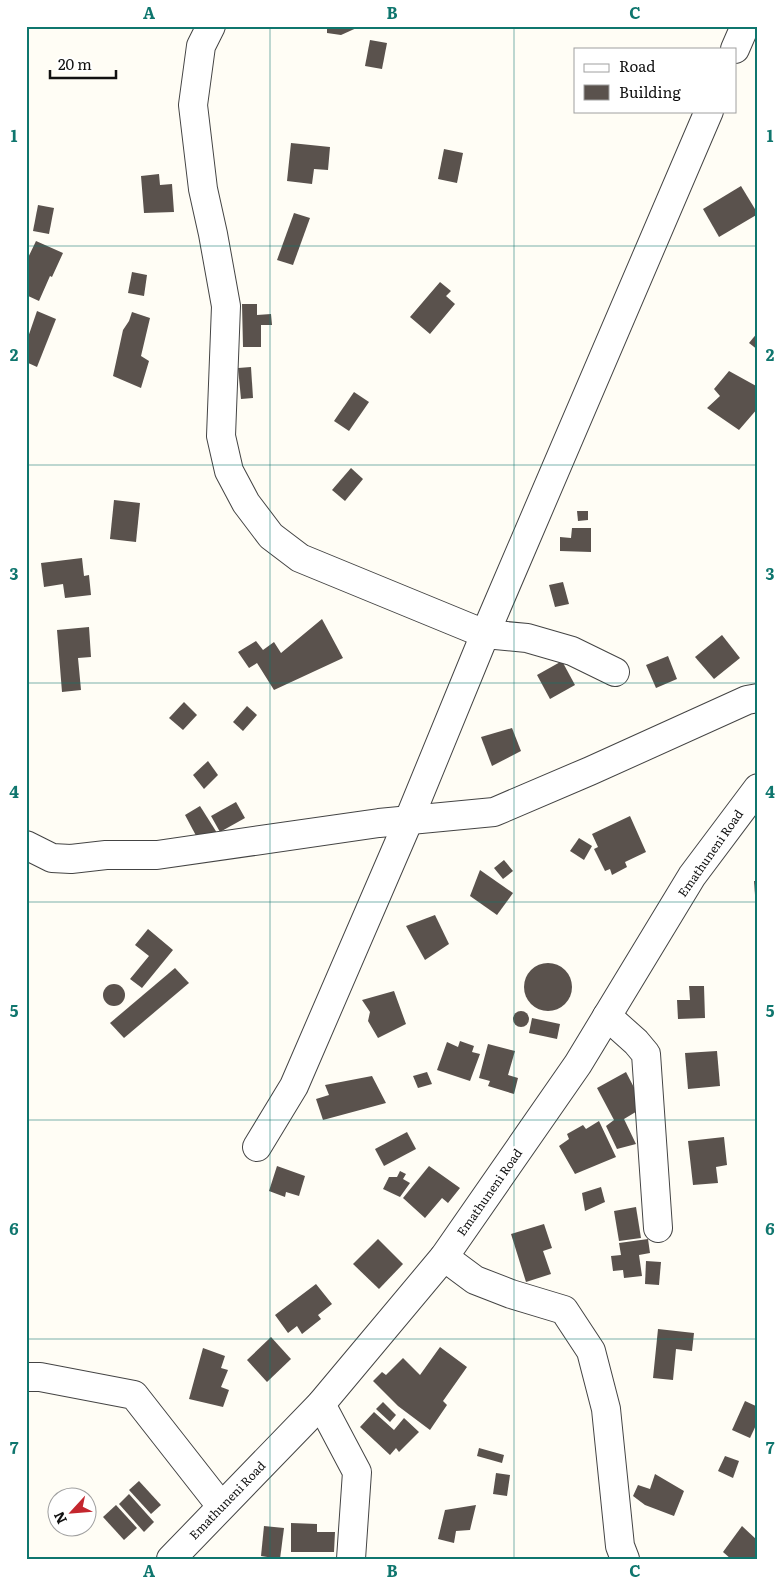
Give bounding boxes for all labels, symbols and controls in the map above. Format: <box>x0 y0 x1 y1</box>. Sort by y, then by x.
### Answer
text: A <box>143 0 155 24</box>
text: B <box>386 0 398 24</box>
text: C <box>629 0 641 24</box>
scale bar <box>50 48 116 80</box>
legend <box>574 48 736 112</box>
text: 20 m <box>58 52 92 75</box>
text: Road <box>619 54 655 77</box>
text: Building <box>619 80 681 103</box>
text: 1 <box>11 123 18 147</box>
text: 1 <box>767 123 774 147</box>
text: 2 <box>10 342 19 366</box>
text: 2 <box>766 342 775 366</box>
text: 3 <box>10 561 19 585</box>
text: 3 <box>766 561 775 585</box>
text: 4 <box>9 779 19 803</box>
text: 4 <box>765 779 775 803</box>
street label: Emathuneni Road <box>673 805 747 900</box>
text: 5 <box>10 998 19 1022</box>
text: 5 <box>766 998 775 1022</box>
street label: Emathuneni Road <box>452 1144 526 1239</box>
text: 6 <box>9 1216 19 1240</box>
text: 6 <box>765 1216 775 1240</box>
text: 7 <box>10 1435 19 1459</box>
text: 7 <box>766 1435 775 1459</box>
street label: Emathuneni Road <box>185 1456 270 1543</box>
north arrow <box>48 1488 98 1538</box>
text: N <box>48 1508 71 1528</box>
text: A <box>143 1558 155 1582</box>
text: B <box>386 1558 398 1582</box>
text: C <box>629 1558 641 1582</box>

